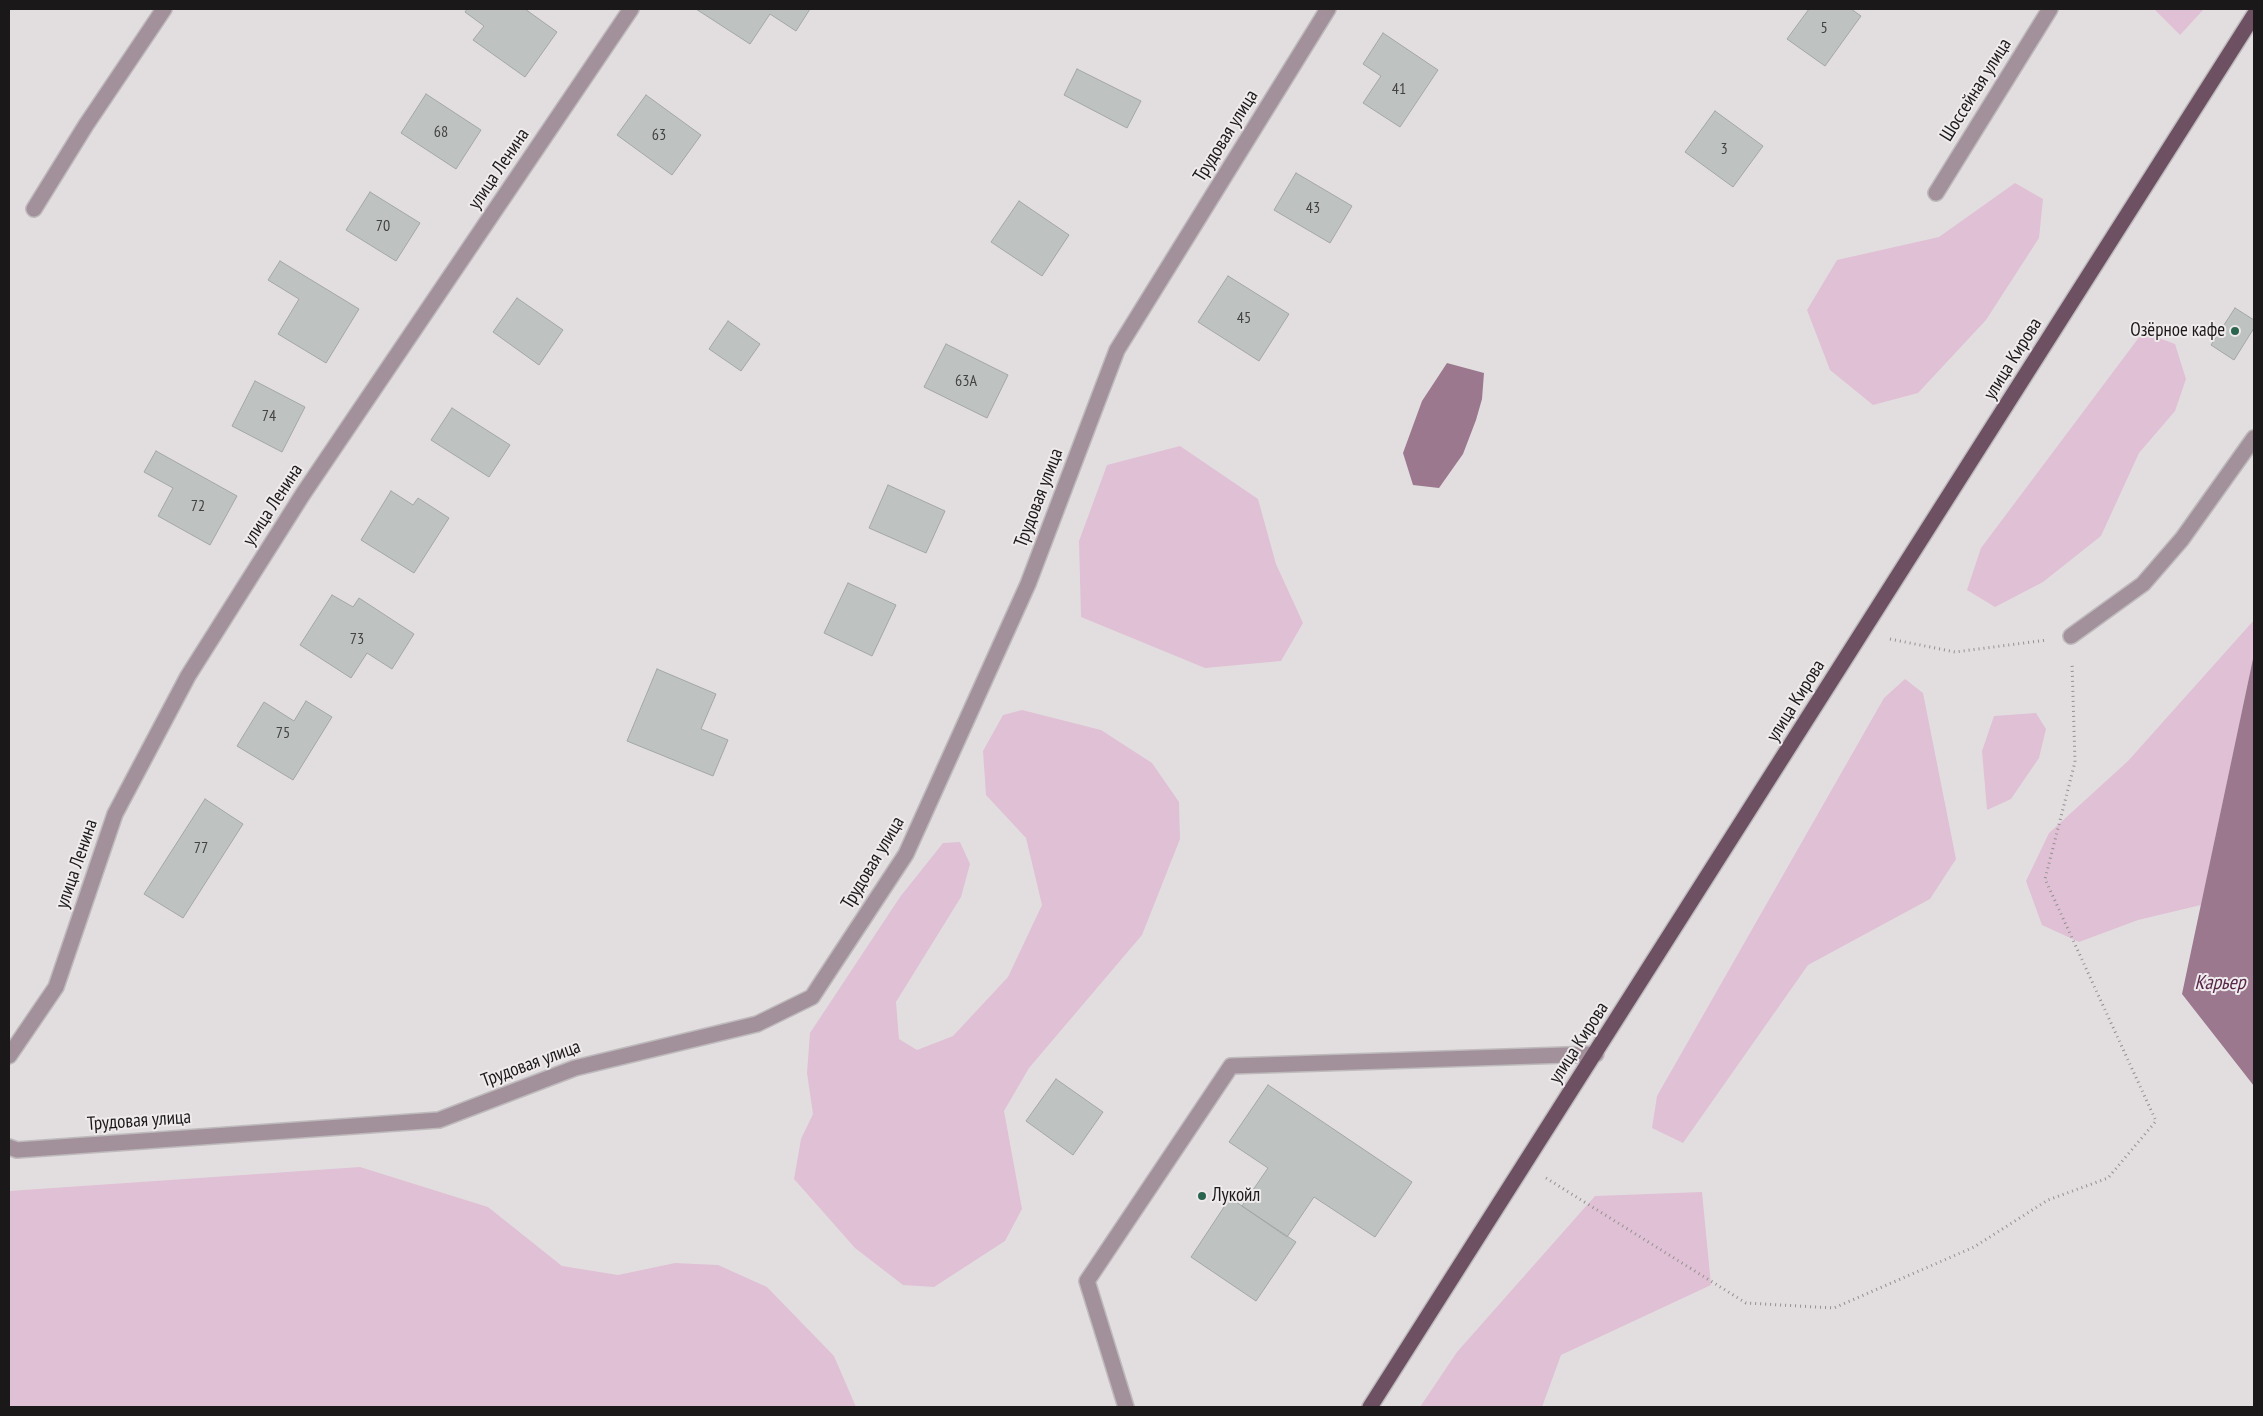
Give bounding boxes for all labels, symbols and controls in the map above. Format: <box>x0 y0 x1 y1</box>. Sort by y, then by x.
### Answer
house number: 5 <box>1820 18 1828 38</box>
street label: Шоссейная улица <box>1935 34 2017 146</box>
house number: 41 <box>1392 79 1406 99</box>
street label: Трудовая улица <box>1189 86 1263 186</box>
house number: 68 <box>434 122 448 142</box>
street label: улица Ленина <box>464 124 534 214</box>
house number: 63 <box>652 125 666 145</box>
house number: 3 <box>1720 139 1728 159</box>
house number: 43 <box>1306 198 1320 218</box>
house number: 70 <box>376 216 390 236</box>
house number: 45 <box>1237 308 1251 328</box>
street label: улица Кирова <box>1979 314 2047 404</box>
place label: Озёрное кафе <box>2130 320 2225 342</box>
marker: Озёрное кафе <box>2229 325 2241 337</box>
house number: 63А <box>955 371 977 391</box>
house number: 74 <box>262 406 276 426</box>
street label: Трудовая улица <box>1010 445 1068 551</box>
street label: улица Ленина <box>238 460 308 550</box>
house number: 72 <box>191 496 205 516</box>
house number: 73 <box>350 629 364 649</box>
street label: улица Кирова <box>1762 656 1830 746</box>
house number: 75 <box>276 723 290 743</box>
street label: Трудовая улица <box>836 813 910 913</box>
street label: улица Ленина <box>51 816 103 912</box>
house number: 77 <box>194 838 208 858</box>
water label: Карьер <box>2195 971 2245 995</box>
street label: улица Кирова <box>1544 998 1614 1088</box>
street label: Трудовая улица <box>478 1036 584 1092</box>
street label: Трудовая улица <box>86 1106 192 1136</box>
place label: Лукойл <box>1212 1185 1260 1207</box>
marker: Лукойл <box>1196 1190 1208 1202</box>

